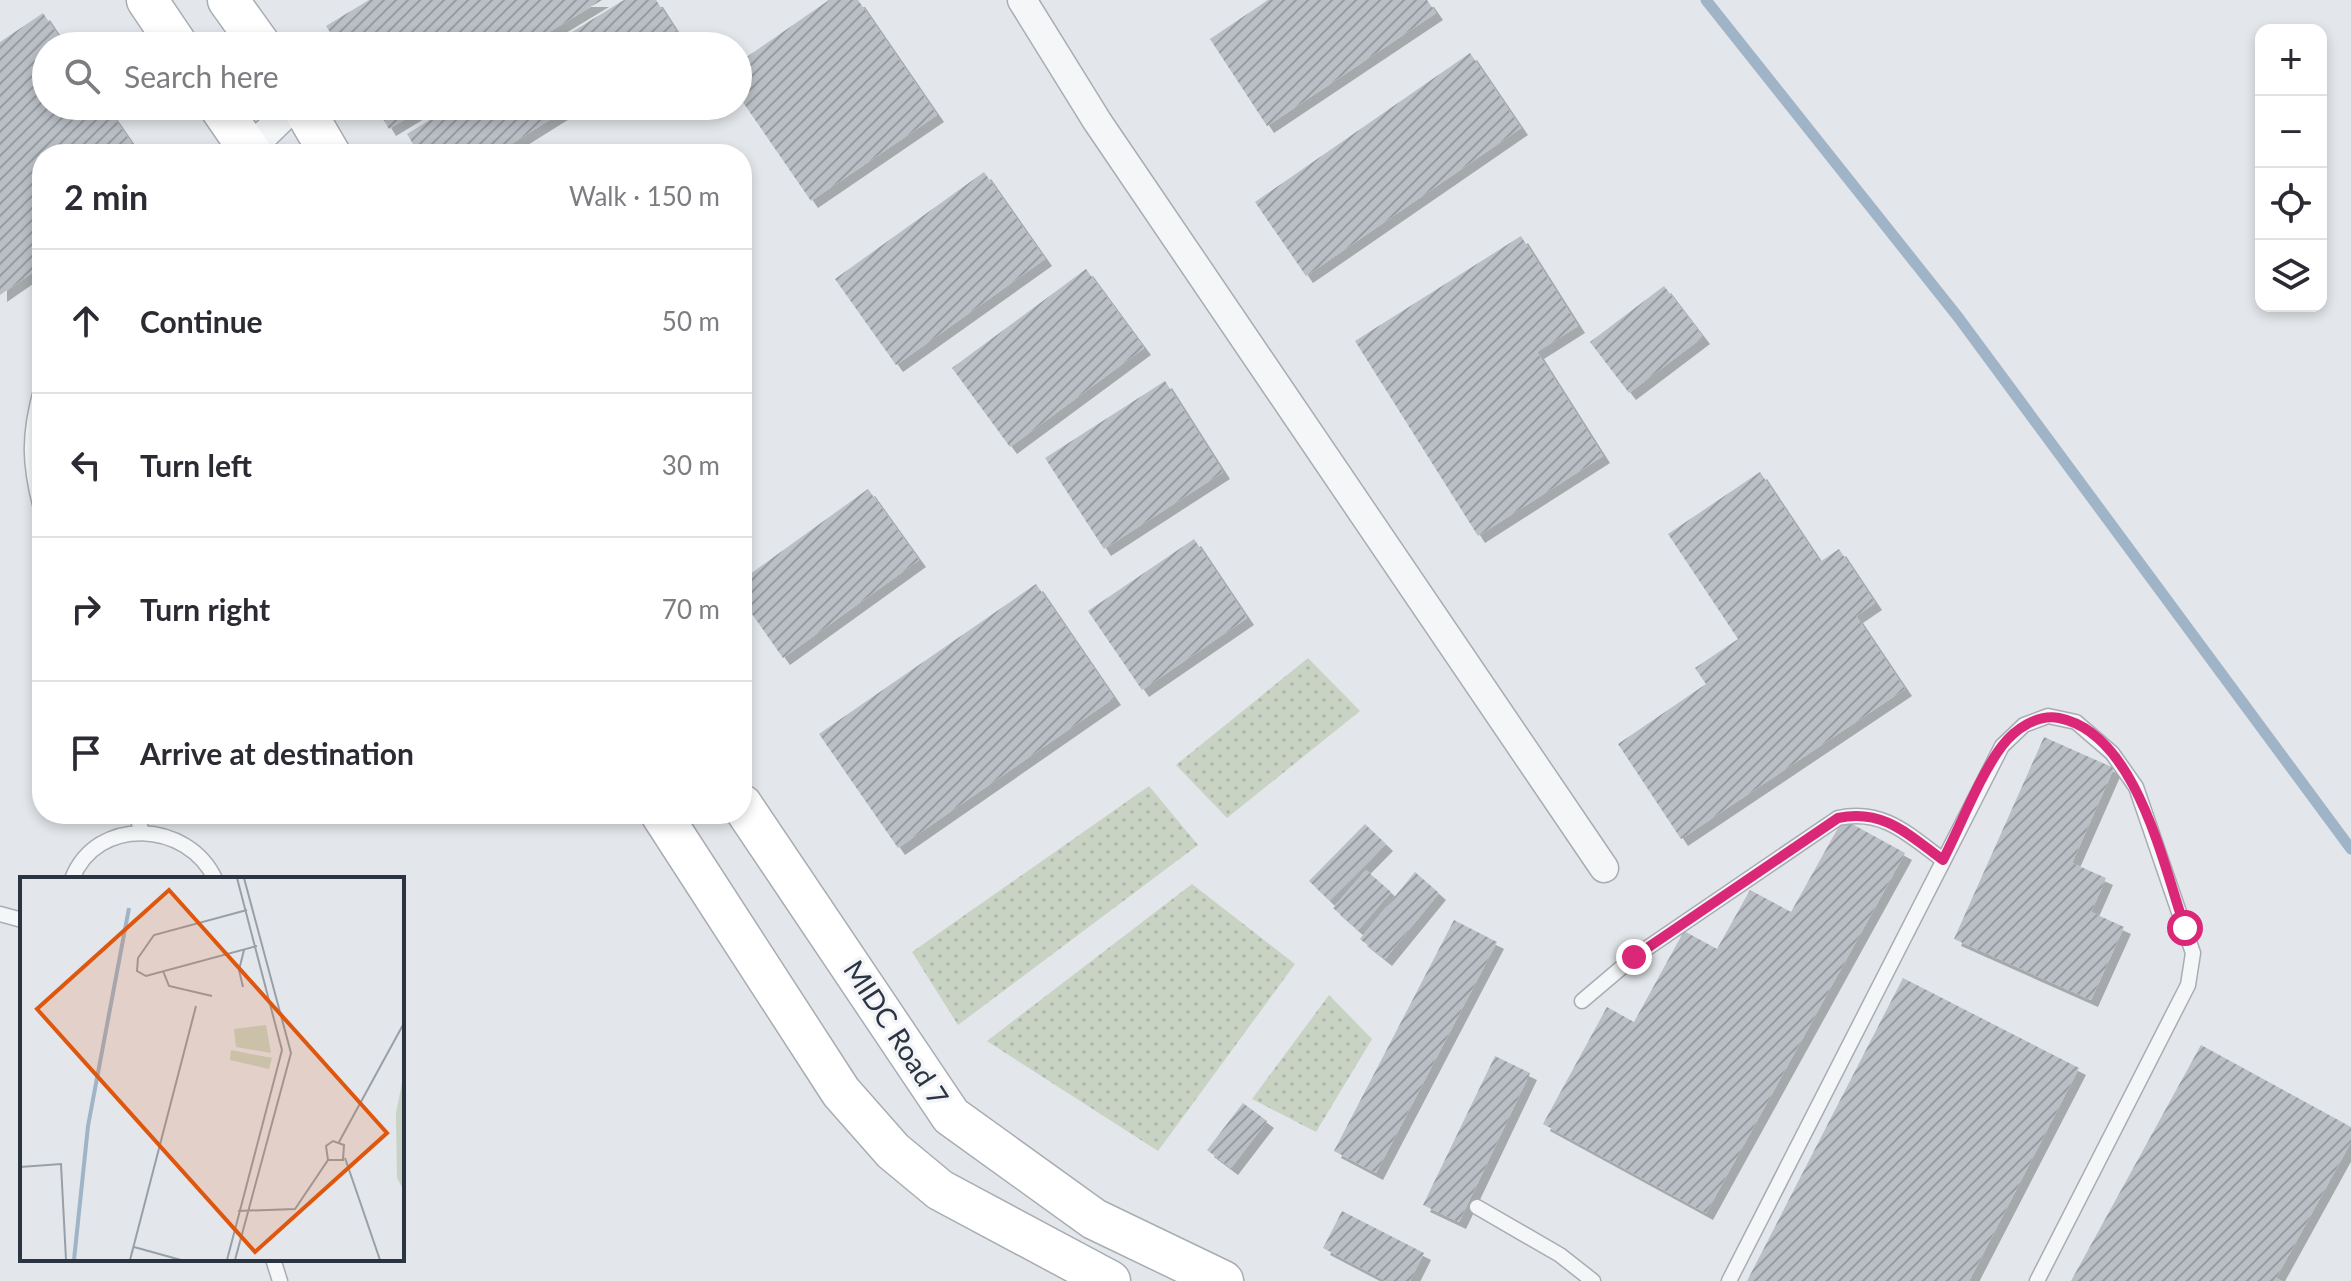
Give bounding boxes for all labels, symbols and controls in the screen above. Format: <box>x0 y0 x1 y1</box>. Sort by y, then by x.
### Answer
map controls <box>2255 24 2327 312</box>
button: + <box>2255 24 2327 96</box>
search box <box>32 32 752 120</box>
icon: search <box>60 54 104 98</box>
text: Search here <box>124 58 279 94</box>
button: − <box>2255 96 2327 168</box>
button: locate <box>2255 168 2327 240</box>
text: 2 min <box>64 176 148 217</box>
text: Walk · 150 m <box>569 180 720 212</box>
button: layers <box>2255 240 2327 312</box>
icon: ahead <box>64 299 108 343</box>
text: Continue <box>140 303 263 339</box>
text: 50 m <box>662 305 720 337</box>
icon: left <box>64 443 108 487</box>
text: Turn left <box>140 447 252 483</box>
text: 30 m <box>662 449 720 481</box>
icon: right <box>64 587 108 631</box>
text: Turn right <box>140 591 270 627</box>
text: 70 m <box>662 593 720 625</box>
icon: arrive <box>64 731 108 775</box>
text: Arrive at destination <box>140 735 414 771</box>
inset map <box>20 877 404 1261</box>
route start <box>2167 910 2203 946</box>
route end <box>1616 939 1652 975</box>
street label: MIDC Road 7 <box>837 953 956 1112</box>

